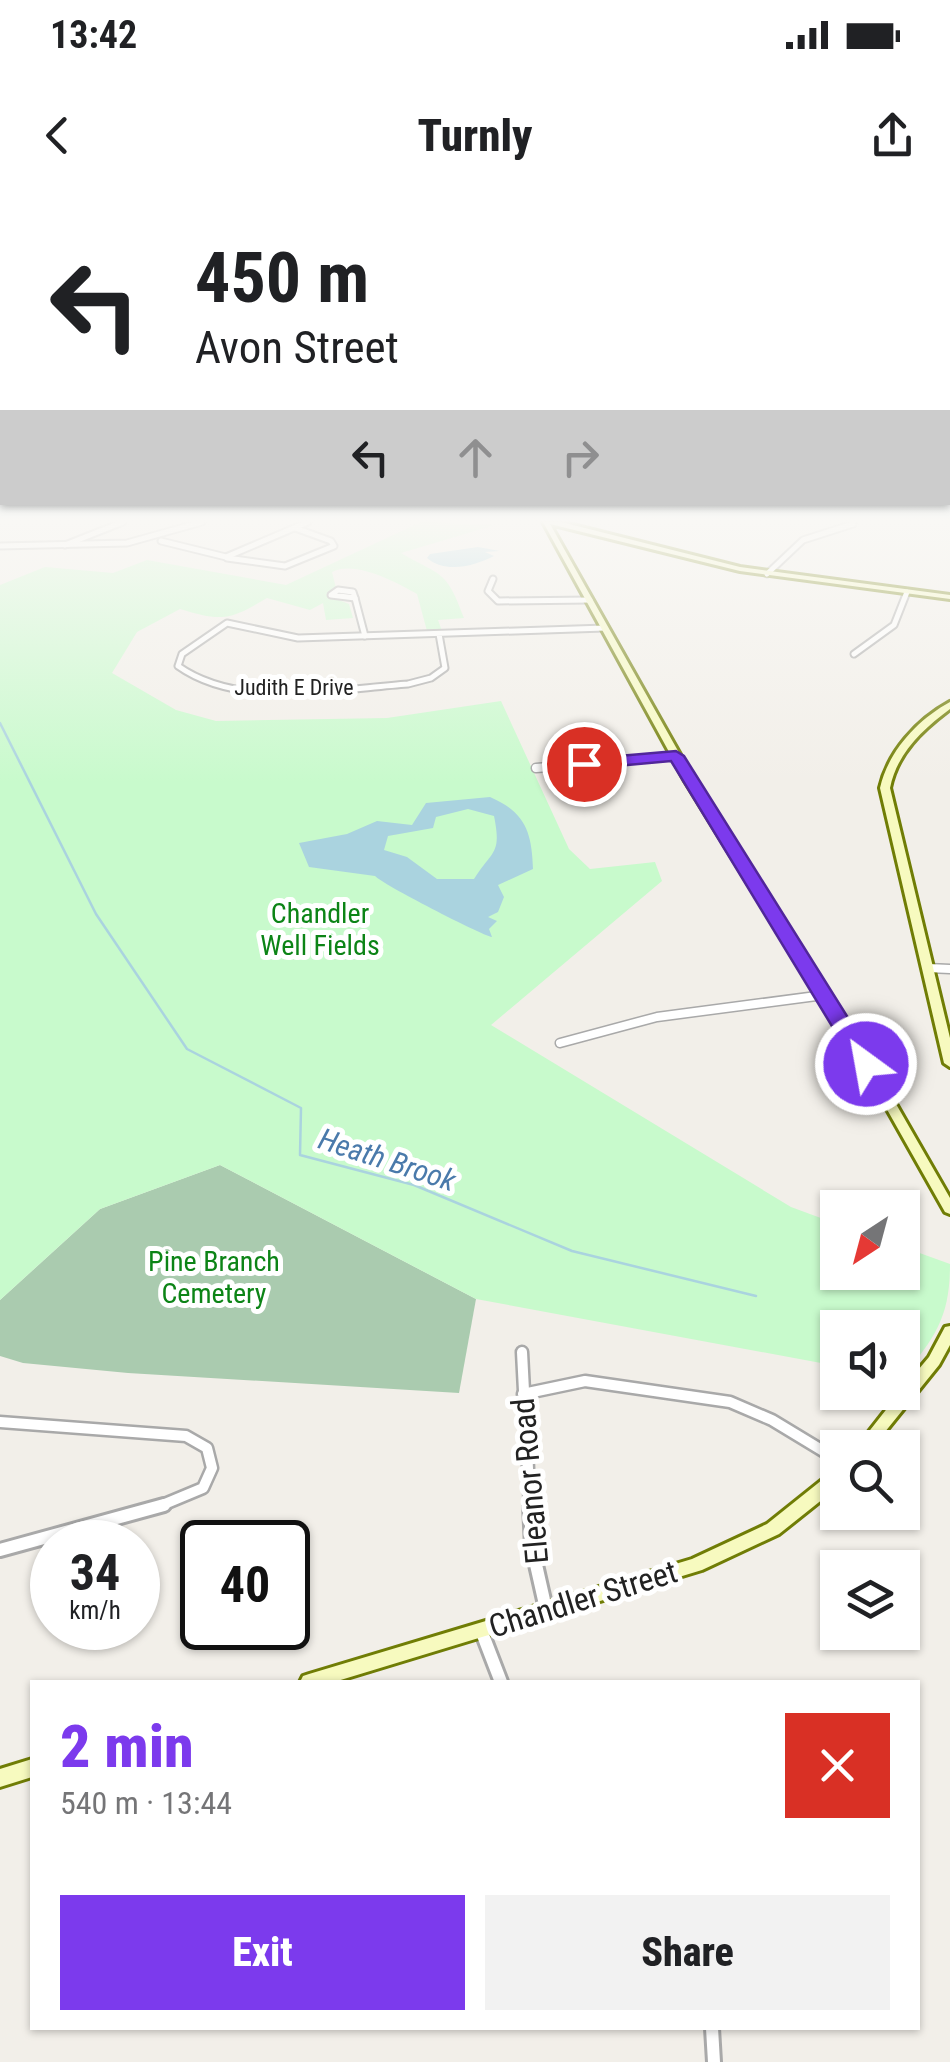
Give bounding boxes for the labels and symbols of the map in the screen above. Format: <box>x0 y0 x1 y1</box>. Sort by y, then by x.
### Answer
street label: Judith E Drive <box>234 675 354 700</box>
pin <box>542 722 627 807</box>
park label: Chandler Well Fields <box>260 897 380 962</box>
position arrow <box>814 1012 918 1116</box>
water label: Heath Brook <box>314 1121 461 1198</box>
north arrow <box>820 1190 920 1290</box>
park label: Pine Branch Cemetery <box>148 1245 280 1310</box>
street label: Eleanor Road <box>504 1396 556 1566</box>
speed limit sign: 40 <box>180 1520 310 1650</box>
street label: Chandler Street <box>484 1552 682 1646</box>

